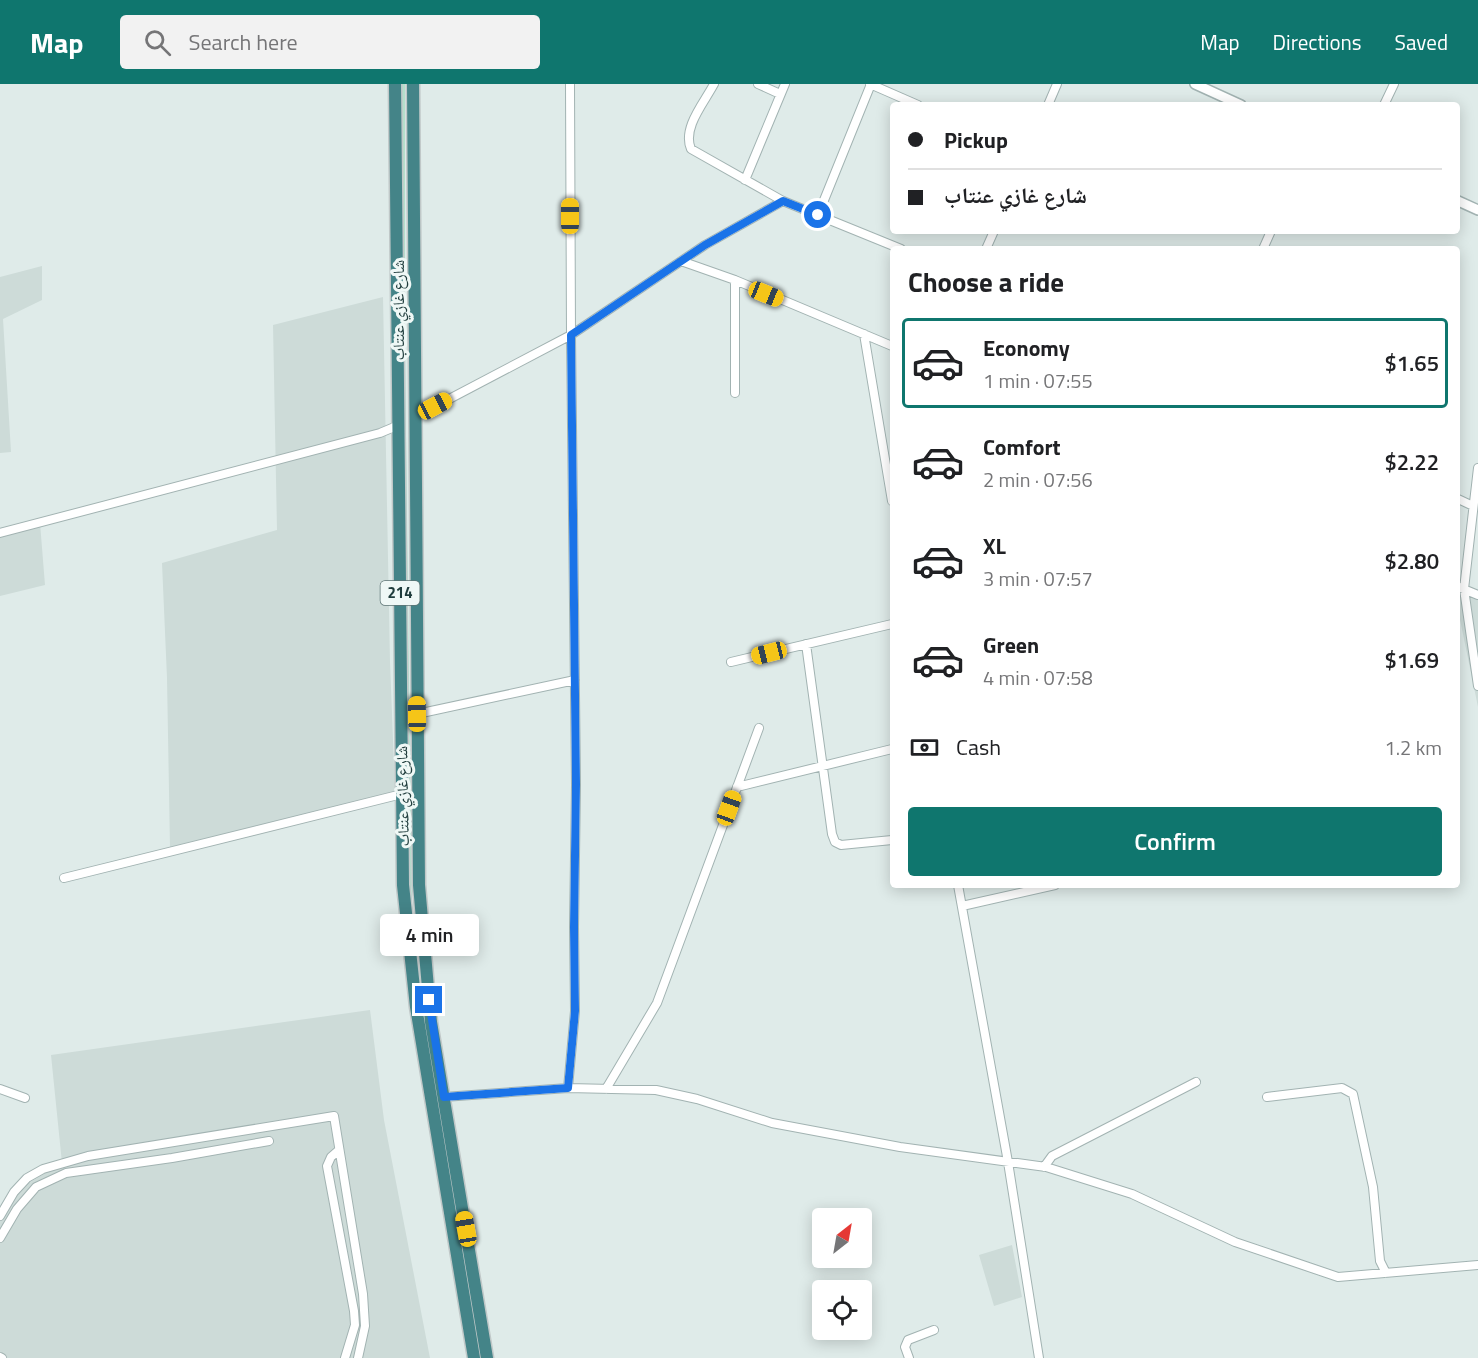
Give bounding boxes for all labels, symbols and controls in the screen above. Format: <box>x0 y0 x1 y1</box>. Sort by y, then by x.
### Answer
search box <box>120 15 540 69</box>
text: Map <box>30 21 84 64</box>
text: Search here <box>189 25 298 59</box>
icon: search <box>141 26 174 59</box>
text: Map <box>1200 26 1240 58</box>
text: Directions <box>1273 26 1362 58</box>
text: Saved <box>1395 26 1448 58</box>
text: Pickup <box>944 123 1008 157</box>
text: شارع غازي عنتاب <box>944 178 1087 212</box>
car <box>561 198 579 234</box>
route start <box>804 201 831 228</box>
street label: شارع غازي عنتاب <box>386 260 411 360</box>
text: Choose a ride <box>908 261 1064 302</box>
car <box>746 279 786 309</box>
text: Economy <box>983 331 1070 365</box>
icon: car <box>911 336 965 390</box>
text: $1.65 <box>1384 346 1439 380</box>
text: 1 min · 07:55 <box>983 365 1093 396</box>
car <box>415 390 455 422</box>
text: Comfort <box>983 430 1061 464</box>
icon: car <box>911 435 965 489</box>
text: $2.22 <box>1384 445 1439 479</box>
text: 2 min · 07:56 <box>983 464 1093 495</box>
text: XL <box>983 529 1006 563</box>
icon: car <box>911 534 965 588</box>
text: $2.80 <box>1384 544 1439 578</box>
text: 3 min · 07:57 <box>983 563 1093 594</box>
road number: 214 <box>380 581 420 605</box>
text: Green <box>983 628 1039 662</box>
icon: car <box>911 633 965 687</box>
car <box>749 640 789 666</box>
text: $1.69 <box>1384 643 1439 677</box>
text: 4 min · 07:58 <box>983 662 1093 693</box>
car <box>408 696 426 732</box>
text: Cash <box>956 730 1001 764</box>
icon: cash <box>908 731 941 764</box>
text: 1.2 km <box>1385 732 1442 763</box>
street label: شارع غازي عنتاب <box>389 745 416 846</box>
car <box>714 788 744 828</box>
button: Confirm <box>908 807 1442 876</box>
callout: 4 min <box>380 913 478 955</box>
text: 4 min <box>405 919 454 950</box>
route end <box>415 986 442 1013</box>
north arrow <box>812 1208 872 1268</box>
map controls <box>812 1208 872 1340</box>
car <box>454 1210 478 1248</box>
button: locate <box>812 1280 872 1340</box>

